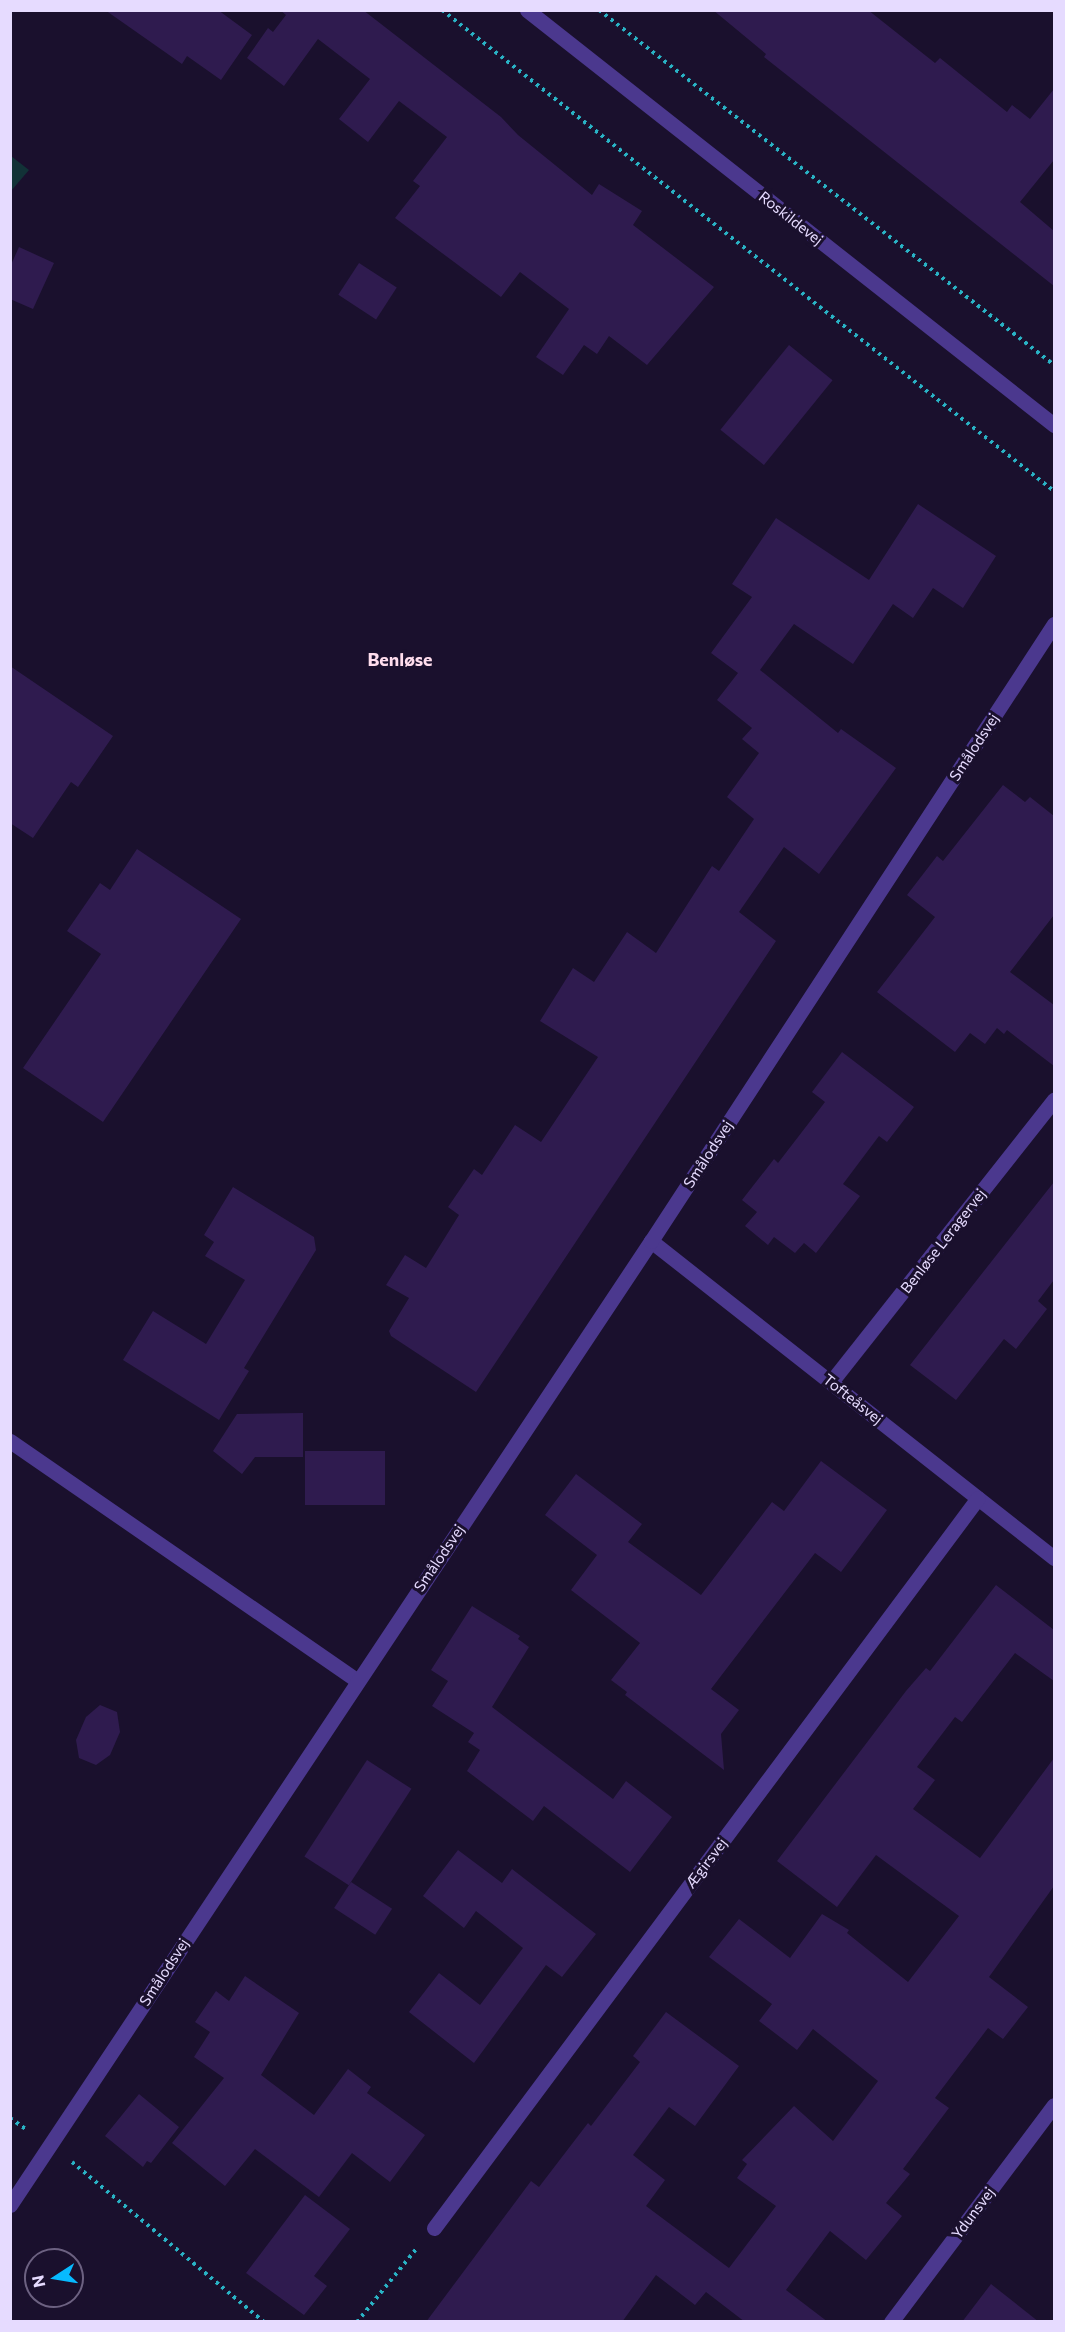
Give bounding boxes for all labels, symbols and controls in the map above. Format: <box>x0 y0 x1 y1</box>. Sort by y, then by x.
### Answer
street label: Roskildevej <box>755 187 827 249</box>
district label: Benløse <box>367 648 433 670</box>
street label: Smålodsvej <box>946 710 1002 784</box>
street label: Smålodsvej <box>680 1117 736 1191</box>
street label: Benløse Leragervej <box>897 1185 989 1297</box>
street label: Tofteåsvej <box>820 1370 886 1428</box>
street label: Smålodsvej <box>410 1521 468 1595</box>
street label: Ægirsvej <box>681 1834 731 1892</box>
street label: Smålodsvej <box>136 1935 192 2009</box>
street label: Ydunsvej <box>948 2184 998 2242</box>
north arrow <box>24 2248 84 2308</box>
text: N <box>27 2274 48 2289</box>

